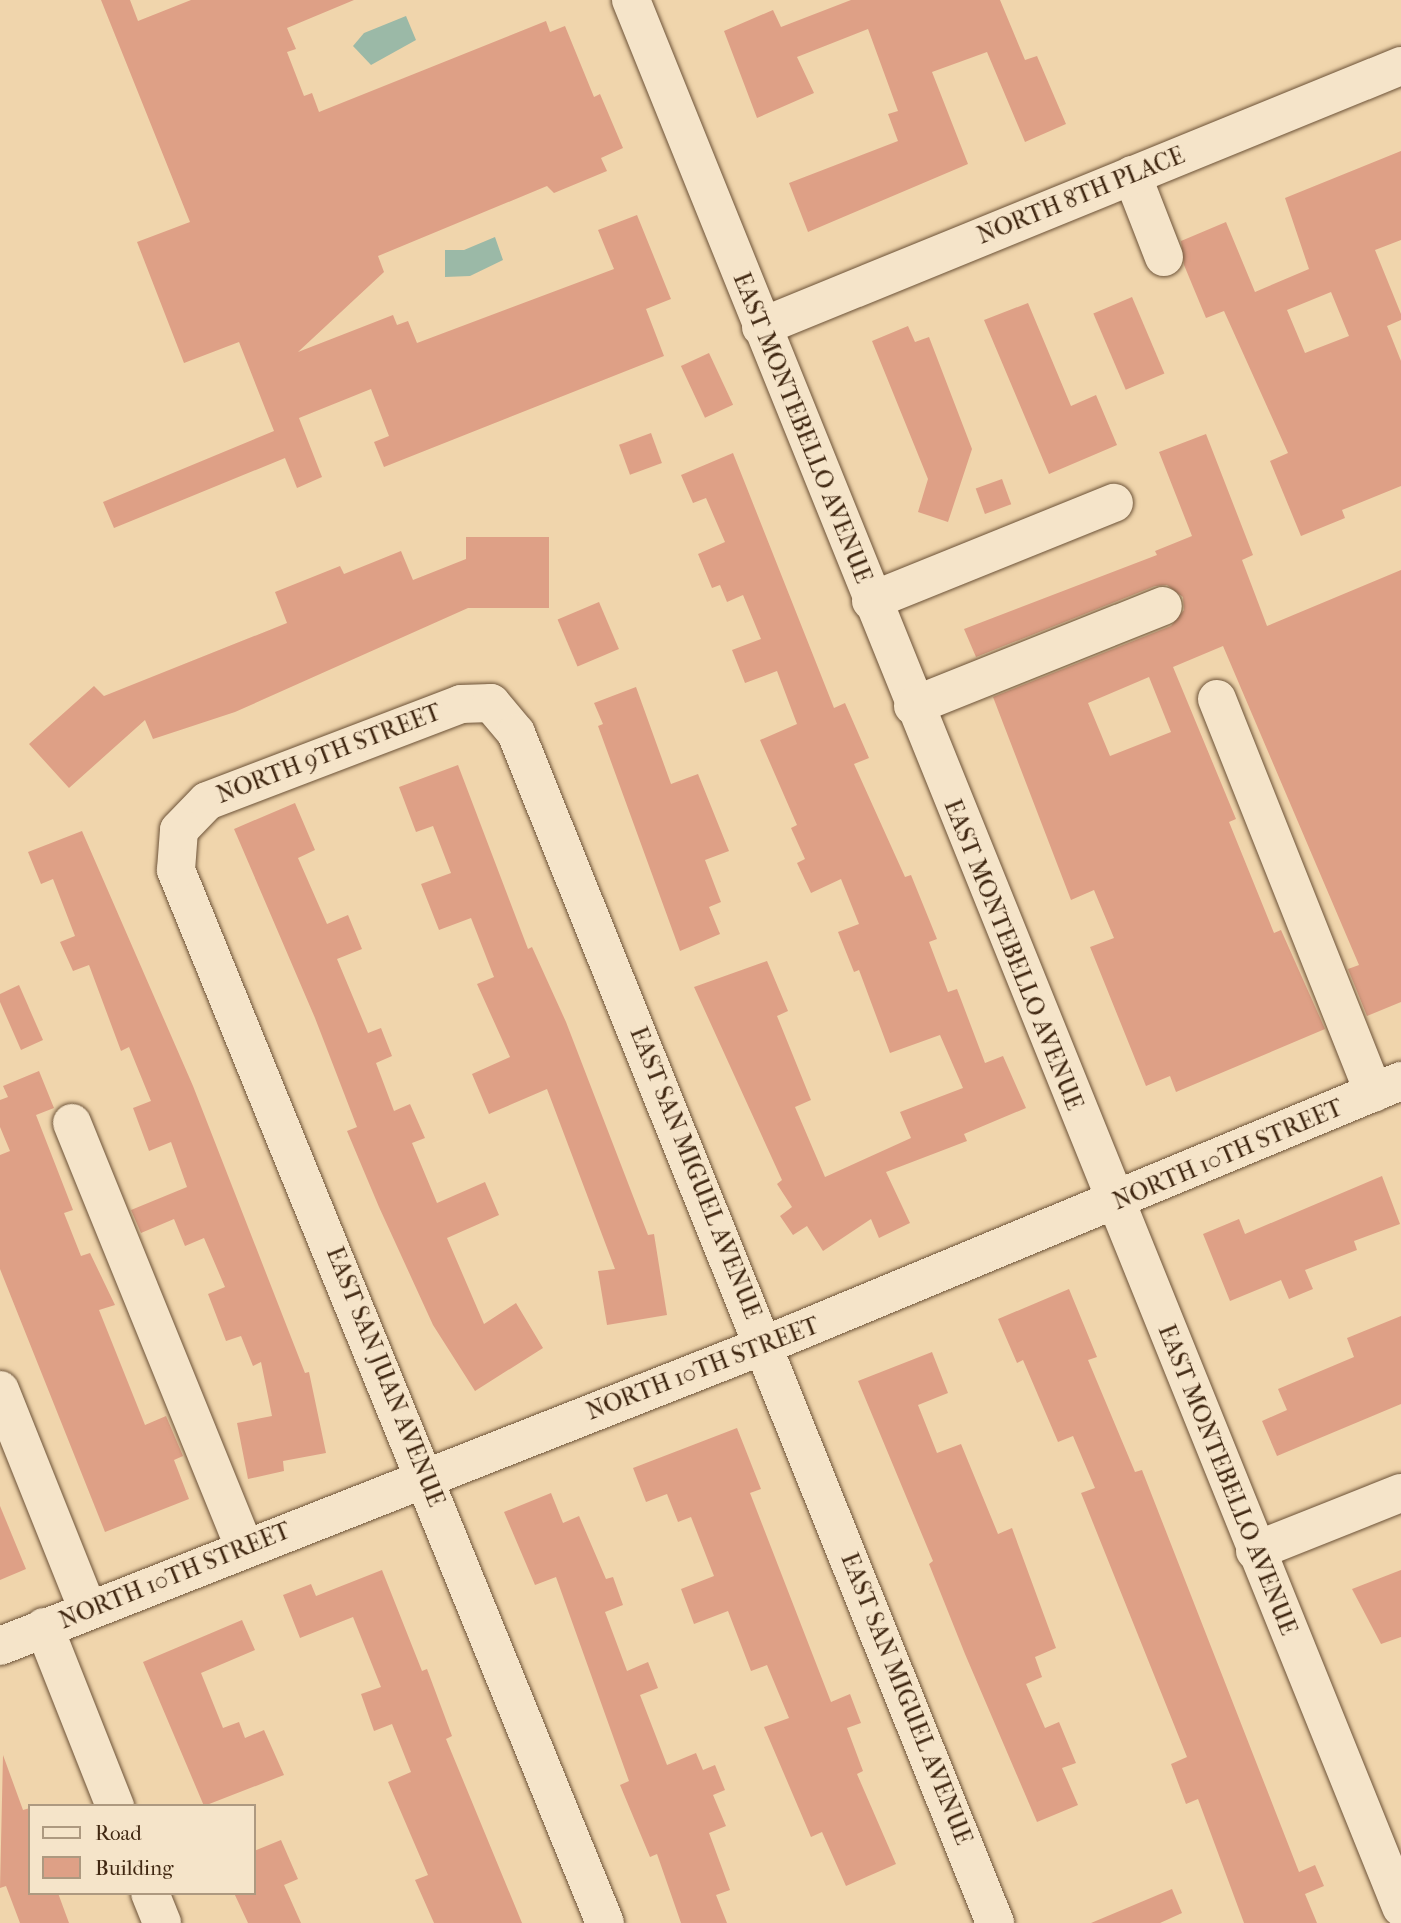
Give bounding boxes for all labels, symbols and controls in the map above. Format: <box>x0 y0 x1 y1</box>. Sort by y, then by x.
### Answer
street label: NORTH 8TH PLACE <box>973 141 1189 251</box>
street label: EAST MONTEBELLO AVENUE <box>726 269 878 587</box>
street label: NORTH 9TH STREET <box>213 698 445 810</box>
street label: EAST MONTEBELLO AVENUE <box>937 796 1089 1114</box>
street label: EAST SAN MIGUEL AVENUE <box>623 1023 767 1323</box>
street label: NORTH 10TH STREET <box>1109 1093 1347 1217</box>
street label: EAST SAN JUAN AVENUE <box>320 1243 450 1511</box>
street label: NORTH 10TH STREET <box>583 1311 823 1427</box>
street label: EAST MONTEBELLO AVENUE <box>1151 1321 1303 1639</box>
street label: NORTH 10TH STREET <box>55 1516 295 1636</box>
street label: EAST SAN MIGUEL AVENUE <box>834 1549 978 1849</box>
legend <box>28 1804 256 1895</box>
text: Road <box>95 1821 142 1845</box>
text: Building <box>95 1856 173 1880</box>

